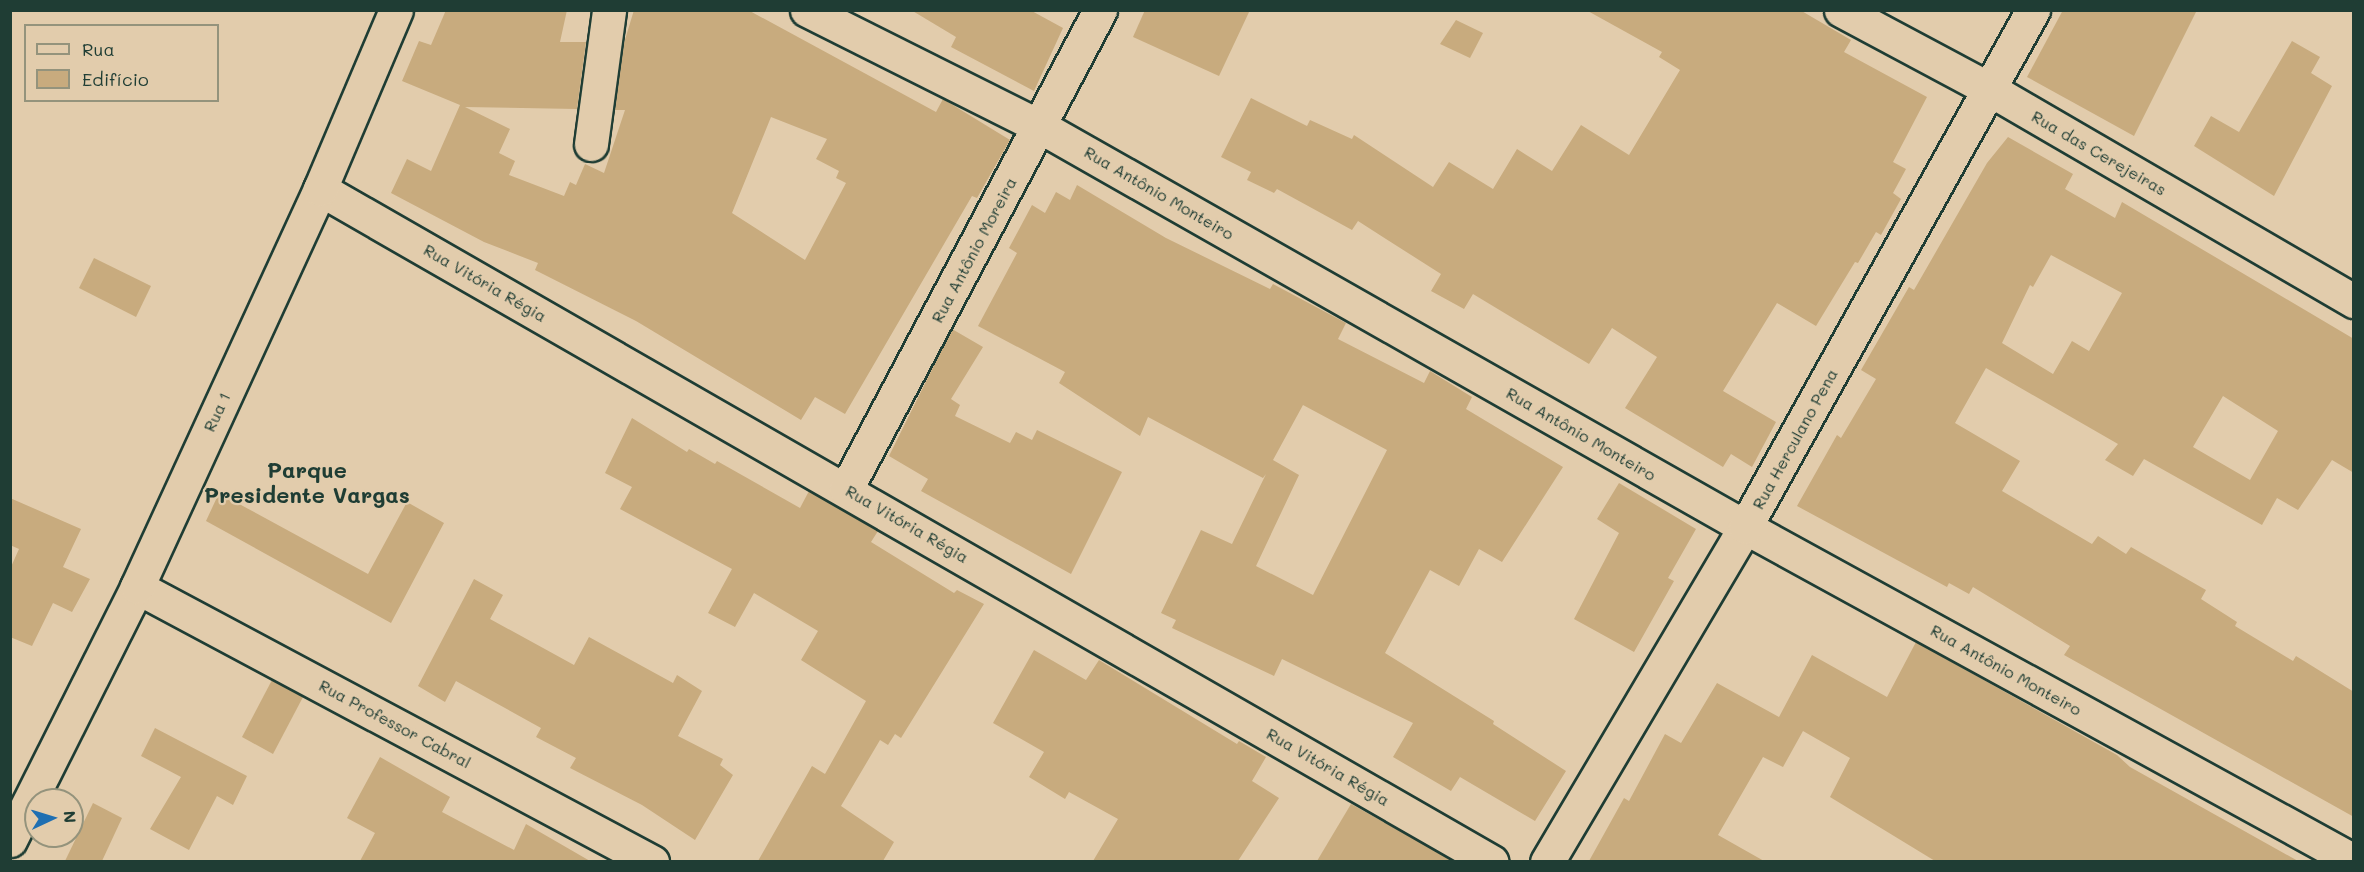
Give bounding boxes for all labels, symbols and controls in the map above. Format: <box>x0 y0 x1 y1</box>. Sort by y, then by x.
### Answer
legend <box>24 24 219 102</box>
text: Rua <box>82 37 115 61</box>
text: Edifício <box>82 67 149 91</box>
street label: Rua das Cerejeiras <box>2028 107 2170 199</box>
street label: Rua Antônio Monteiro <box>1081 142 1237 244</box>
street label: Rua Antônio Moreira <box>927 174 1021 326</box>
street label: Rua Vitória Régia <box>420 240 550 326</box>
street label: Rua Herculano Pena <box>1748 365 1842 513</box>
street label: Rua Antônio Monteiro <box>1503 383 1659 485</box>
street label: Rua 1 <box>200 389 234 435</box>
district label: Parque Presidente Vargas <box>204 456 410 508</box>
street label: Rua Vitória Régia <box>842 481 972 567</box>
street label: Rua Antônio Monteiro <box>1927 621 2085 719</box>
street label: Rua Professor Cabral <box>316 676 474 772</box>
street label: Rua Vitória Régia <box>1263 724 1393 810</box>
north arrow <box>24 788 84 848</box>
text: N <box>60 810 81 824</box>

